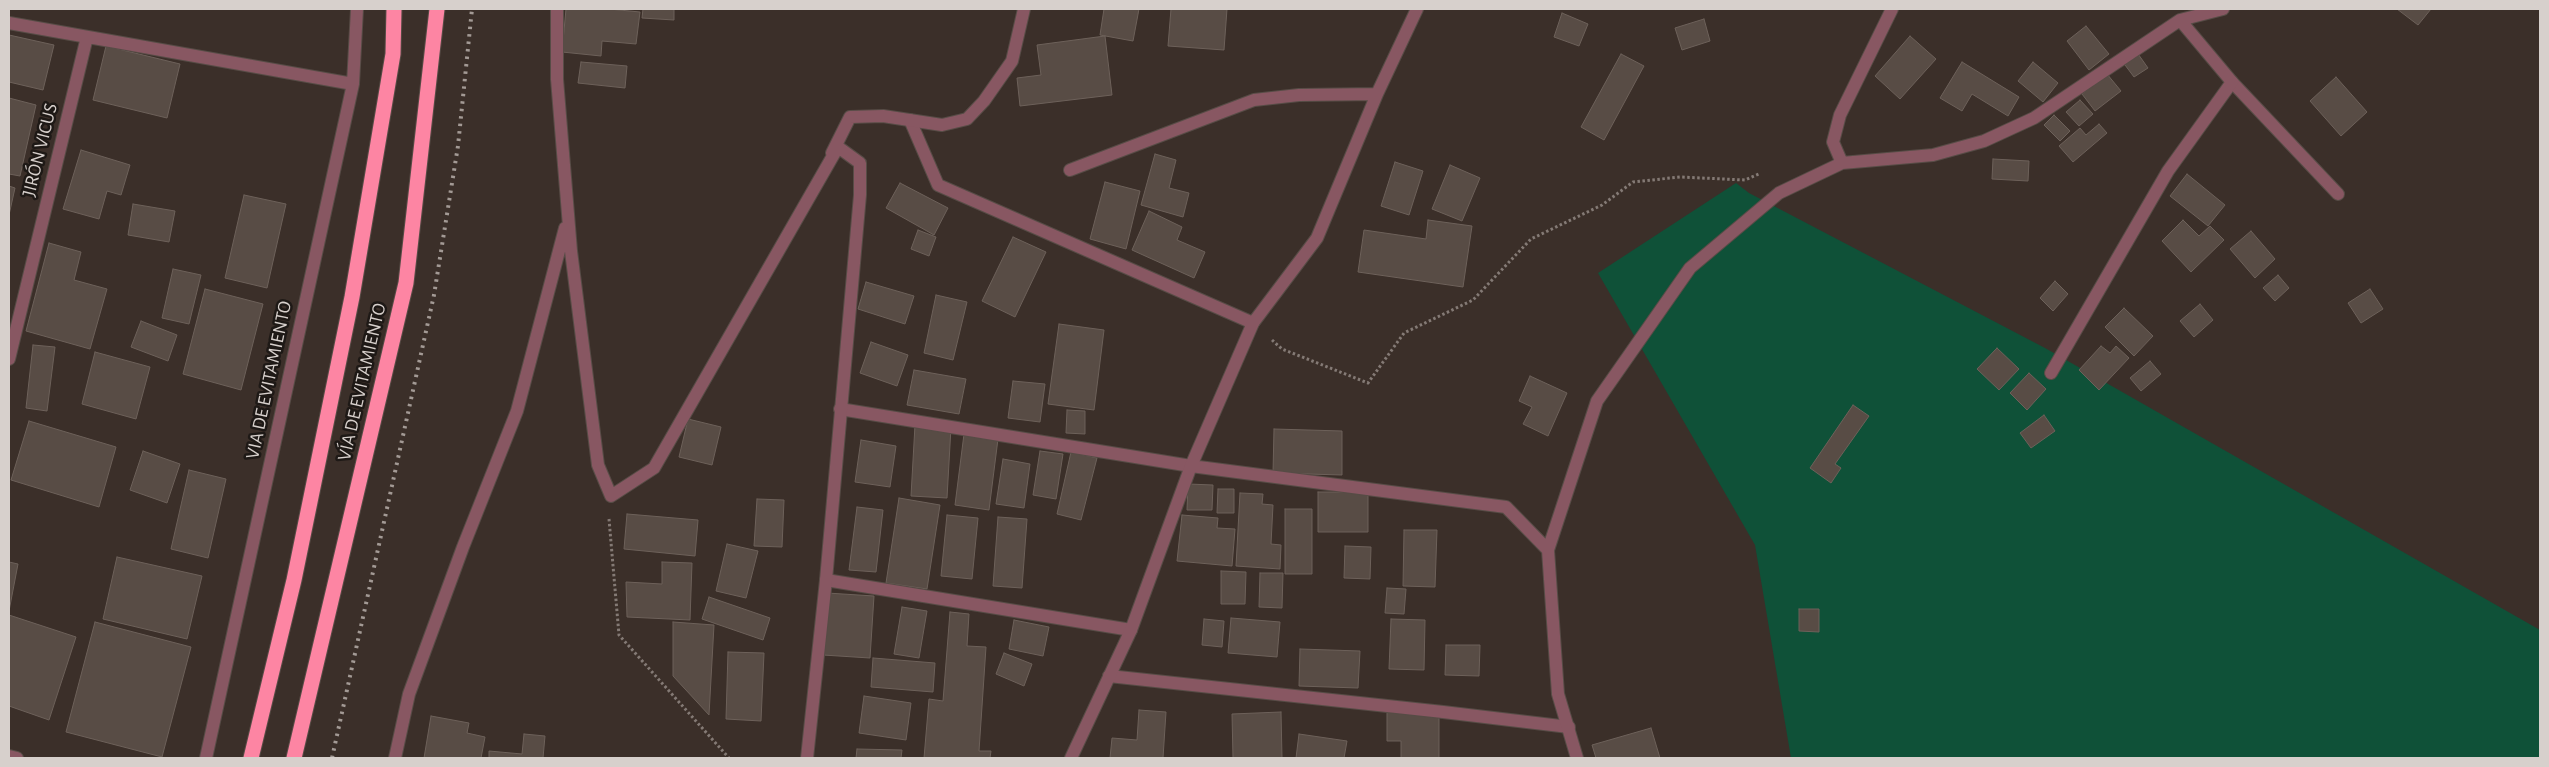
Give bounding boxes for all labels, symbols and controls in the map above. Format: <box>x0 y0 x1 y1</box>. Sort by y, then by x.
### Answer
street label: JIRÓN VICUS <box>17 101 63 199</box>
street label: VIA DE EVITAMIENTO <box>241 299 297 461</box>
street label: VÍA DE EVITAMIENTO <box>333 301 391 463</box>

